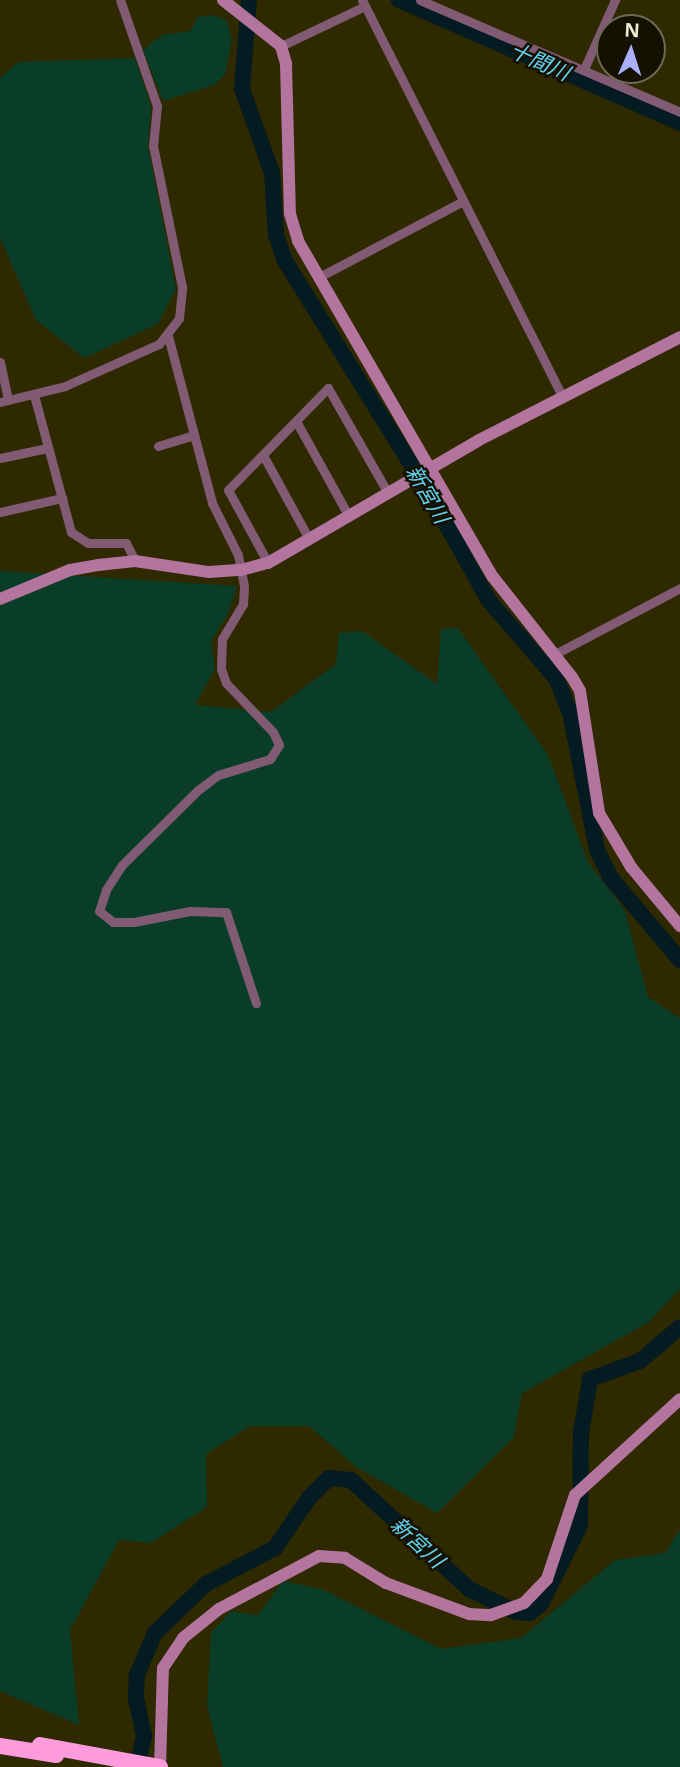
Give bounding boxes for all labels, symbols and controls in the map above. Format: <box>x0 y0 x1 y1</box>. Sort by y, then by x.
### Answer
north arrow <box>596 14 666 84</box>
text: N <box>624 17 640 43</box>
water label: 十間川 <box>506 37 574 85</box>
water label: 新宮川 <box>401 460 455 528</box>
water label: 新宮川 <box>386 1511 450 1573</box>

